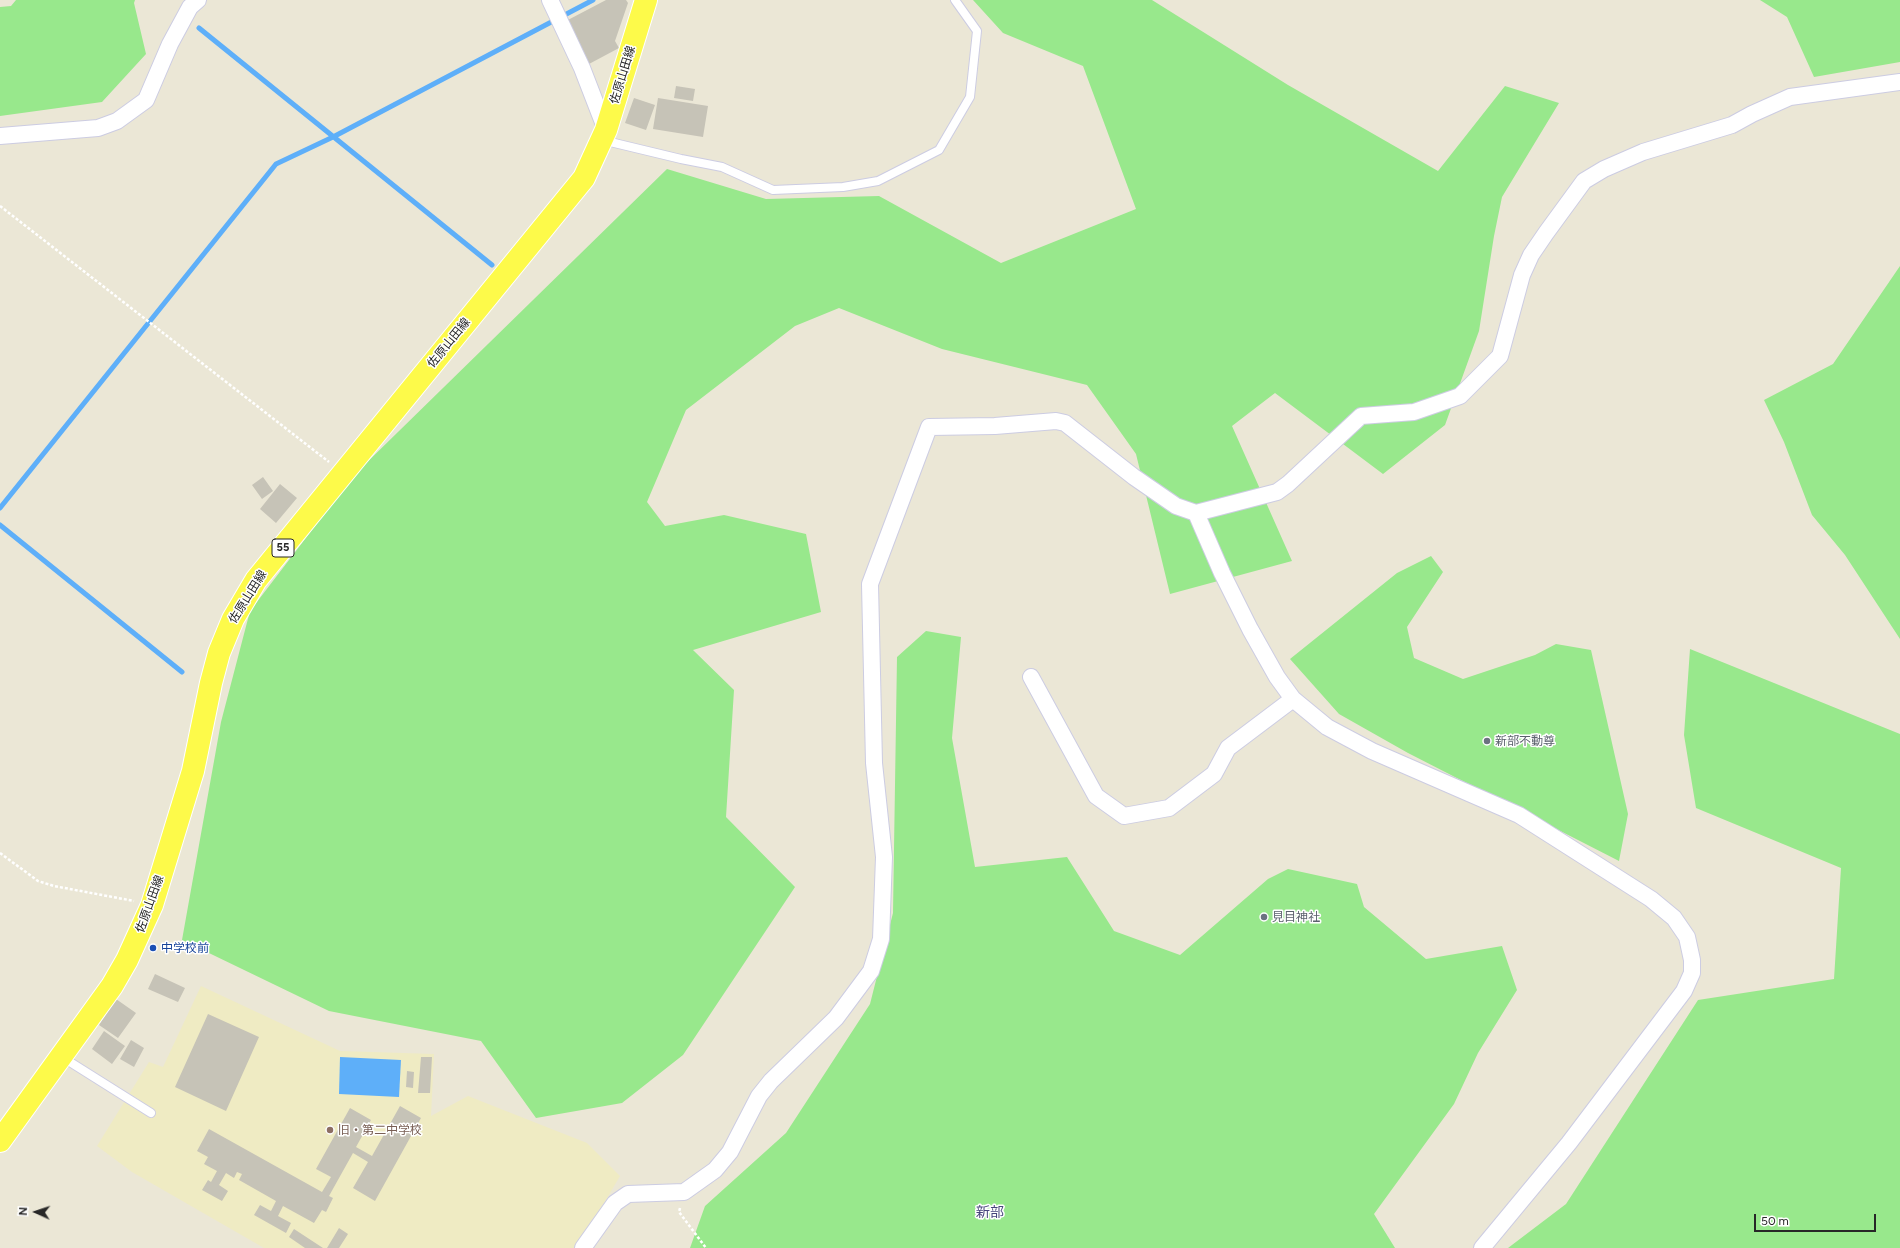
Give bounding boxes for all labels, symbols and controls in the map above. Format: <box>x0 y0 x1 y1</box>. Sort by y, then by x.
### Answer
street label: 佐原山田線 <box>607 44 639 106</box>
street label: 佐原山田線 <box>425 315 473 371</box>
road number: 55 <box>272 539 294 557</box>
street label: 佐原山田線 <box>226 568 270 626</box>
place label: 新部不動尊 <box>1495 734 1555 748</box>
marker: 新部不動尊 <box>1482 736 1492 746</box>
street label: 佐原山田線 <box>133 873 167 935</box>
place label: 見目神社 <box>1272 910 1320 924</box>
marker: 見目神社 <box>1259 912 1269 922</box>
place label: 中学校前 <box>161 941 209 955</box>
marker: 中学校前 <box>148 943 158 953</box>
place label: 旧・第二中学校 <box>338 1123 422 1137</box>
marker: 旧・第二中学校 <box>325 1125 335 1135</box>
north arrow <box>16 1192 56 1232</box>
district label: 新部 <box>976 1205 1004 1221</box>
scale bar <box>1756 1206 1878 1232</box>
text: N <box>17 1207 30 1216</box>
text: 50 m <box>1761 1214 1789 1228</box>

